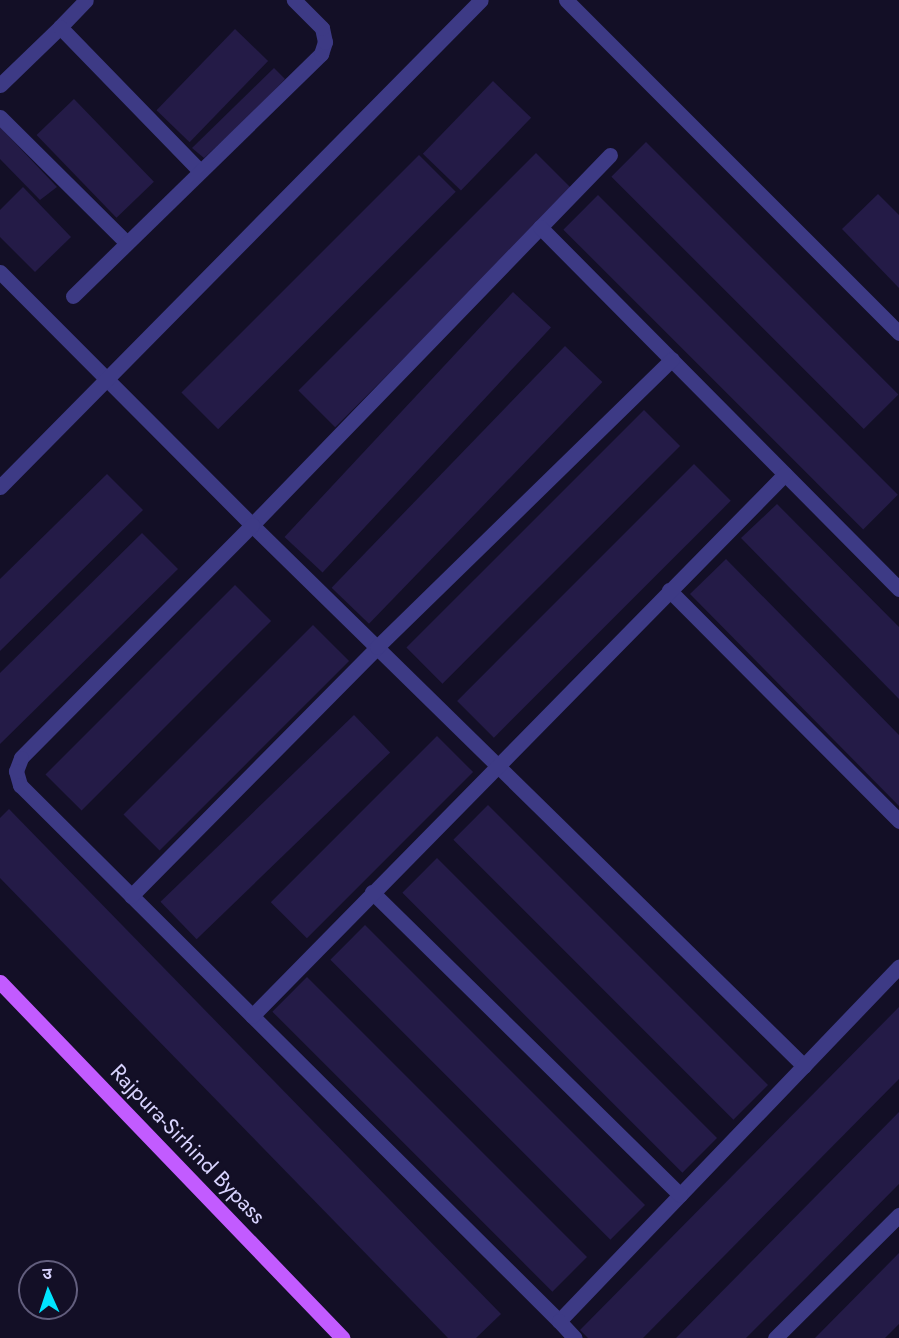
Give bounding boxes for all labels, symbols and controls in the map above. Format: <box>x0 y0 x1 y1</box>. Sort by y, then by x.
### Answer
street label: Rajpura-Sirhind Bypass <box>105 1059 271 1229</box>
north arrow <box>18 1260 78 1320</box>
text: उ <box>42 1262 52 1285</box>

